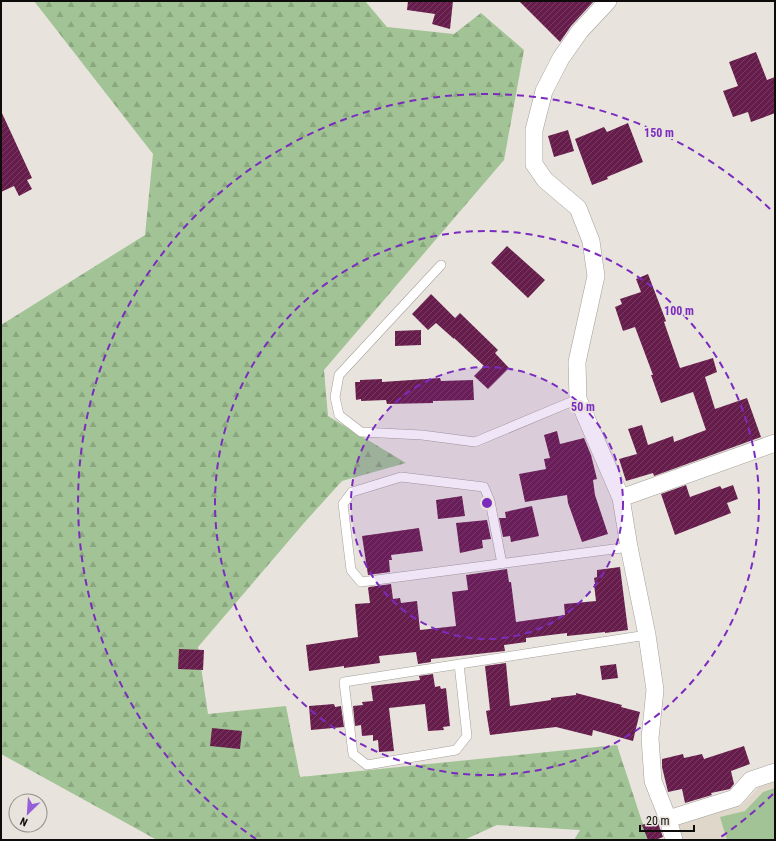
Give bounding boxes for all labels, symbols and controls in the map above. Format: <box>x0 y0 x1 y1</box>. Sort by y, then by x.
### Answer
text: 150 m <box>644 126 674 140</box>
text: 100 m <box>664 304 694 318</box>
text: 50 m <box>571 400 595 414</box>
centre of rings <box>480 496 494 510</box>
north arrow <box>8 793 48 833</box>
scale bar <box>640 807 694 833</box>
text: N <box>18 814 30 829</box>
text: 20 m <box>646 814 670 828</box>

